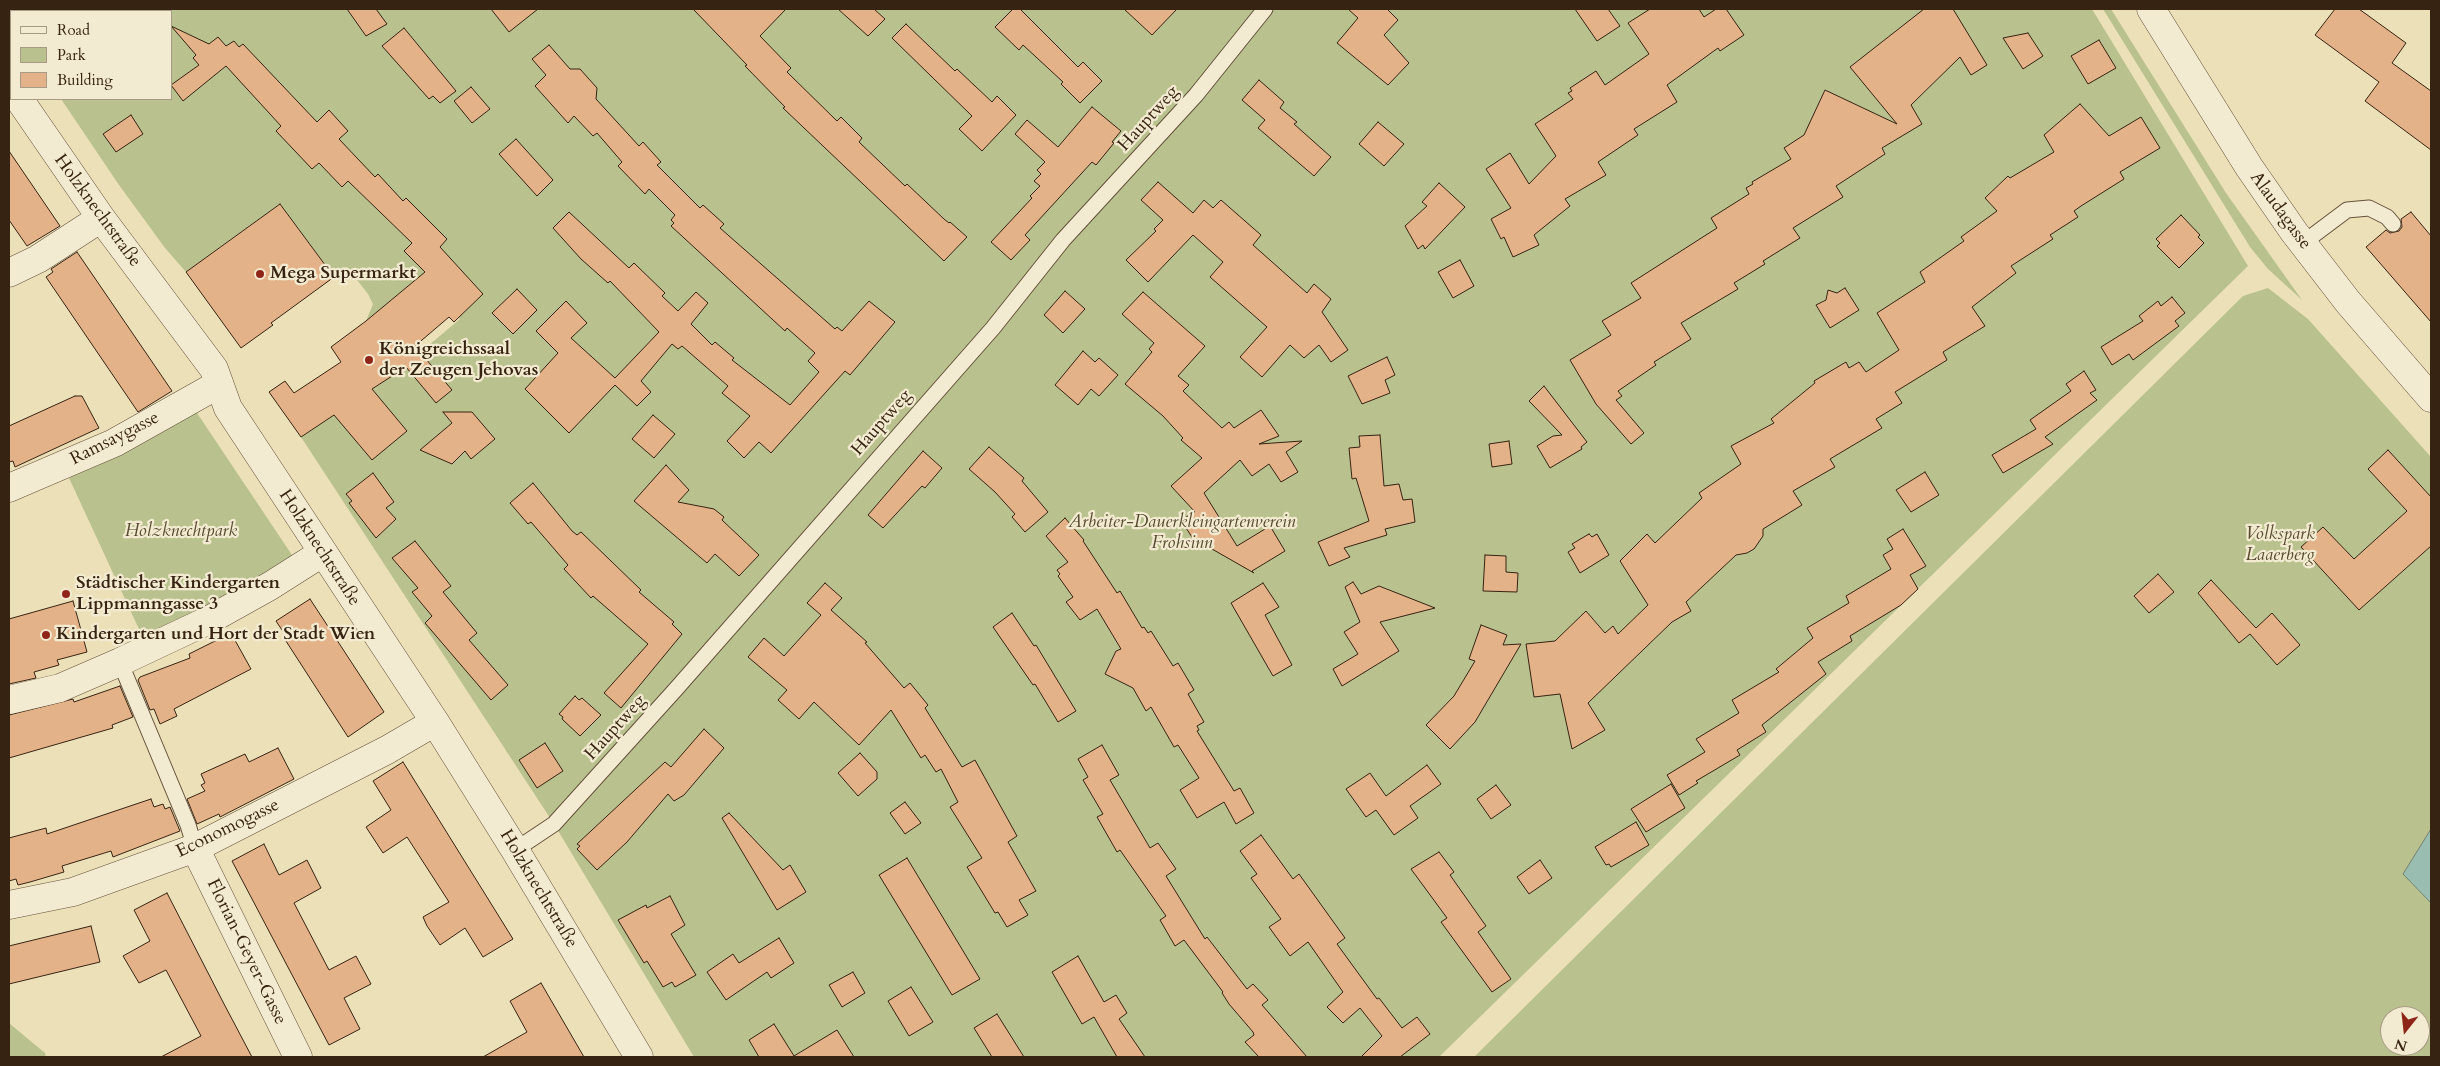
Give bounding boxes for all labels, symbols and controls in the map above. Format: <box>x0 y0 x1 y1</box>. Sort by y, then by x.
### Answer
legend <box>10 10 172 100</box>
text: Road <box>57 20 90 40</box>
text: Park <box>57 45 86 65</box>
text: Building <box>57 70 113 90</box>
street label: Hauptweg <box>1114 82 1184 156</box>
street label: Holzknechtstraße <box>49 150 145 272</box>
street label: Alaudagasse <box>2245 168 2315 254</box>
place label: Mega Supermarkt <box>270 263 416 285</box>
marker: Mega Supermarkt <box>254 268 266 280</box>
place label: Königreichssaal der Zeugen Jehovas <box>379 339 538 382</box>
marker: Königreichssaal der Zeugen Jehovas <box>363 354 375 366</box>
street label: Hauptweg <box>847 385 917 461</box>
street label: Ramsaygasse <box>67 407 163 471</box>
street label: Holzknechtstraße <box>273 486 365 610</box>
park label: Arbeiter-Dauerkleingartenverein Frohsinn <box>1068 512 1296 554</box>
park label: Holzknechtpark <box>125 521 237 543</box>
park label: Volkspark Laaerberg <box>2245 524 2315 566</box>
place label: Städtischer Kindergarten Lippmanngasse 3 <box>76 573 280 616</box>
marker: Städtischer Kindergarten Lippmanngasse 3 <box>60 588 72 600</box>
place label: Kindergarten und Hort der Stadt Wien <box>56 624 375 646</box>
marker: Kindergarten und Hort der Stadt Wien <box>40 629 52 641</box>
street label: Hauptweg <box>581 691 651 765</box>
street label: Economogasse <box>173 795 283 863</box>
street label: Holzknechtstraße <box>494 826 582 952</box>
street label: Florian-Geyer-Gasse <box>201 876 291 1028</box>
north arrow <box>2380 1006 2430 1056</box>
text: N <box>2393 1034 2409 1056</box>

